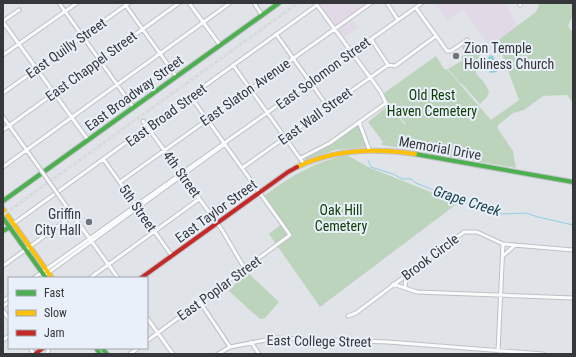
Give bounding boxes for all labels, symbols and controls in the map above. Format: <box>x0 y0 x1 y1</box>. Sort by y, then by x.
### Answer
street label: East Quilly Street <box>23 14 109 82</box>
street label: East Chappel Street <box>42 28 140 104</box>
street label: East Solomon Street <box>273 34 373 112</box>
place label: Zion Temple Holiness Church <box>464 40 554 72</box>
marker: Zion Temple Holiness Church <box>451 51 461 61</box>
street label: East Broadway Street <box>82 52 186 134</box>
street label: East Slaton Avenue <box>197 55 293 129</box>
street label: East Broad Street <box>123 80 209 150</box>
street label: East Wall Street <box>275 84 355 148</box>
park label: Old Rest Haven Cemetery <box>387 87 477 119</box>
street label: Memorial Drive <box>398 133 483 163</box>
street label: 4th Street <box>160 148 204 200</box>
street label: East Taylor Street <box>172 176 260 246</box>
street label: 5th Street <box>116 181 160 235</box>
water label: Grape Creek <box>431 182 503 220</box>
park label: Oak Hill Cemetery <box>315 202 367 234</box>
place label: Griffin City Hall <box>35 206 81 238</box>
marker: Griffin City Hall <box>84 217 94 227</box>
street label: Brook Circle <box>398 230 462 284</box>
street label: East Poplar Street <box>174 252 264 324</box>
legend <box>8 277 148 349</box>
text: Fast <box>44 286 65 300</box>
text: Slow <box>44 306 67 320</box>
text: Jam <box>44 326 65 340</box>
street label: East College Street <box>266 332 372 350</box>

